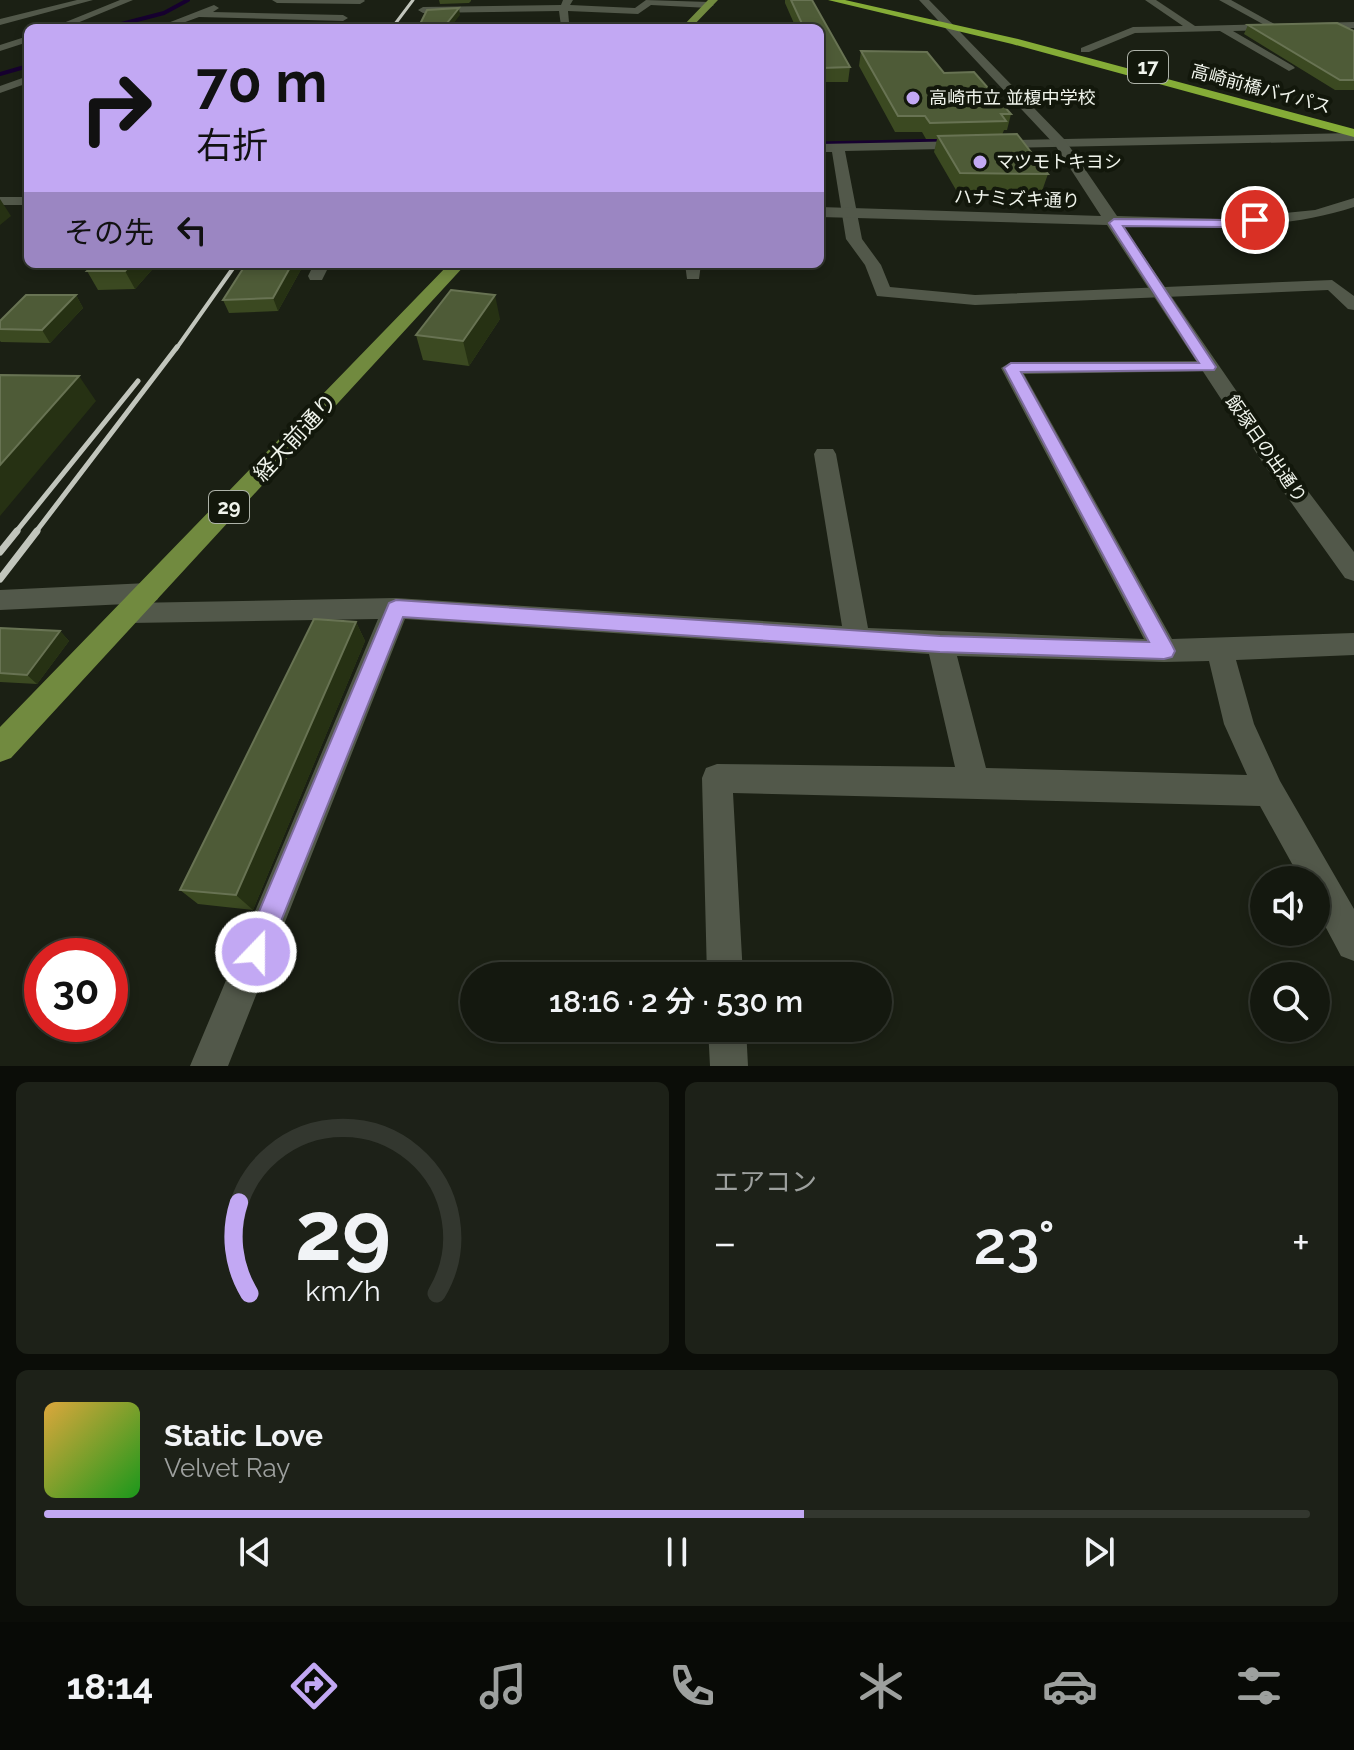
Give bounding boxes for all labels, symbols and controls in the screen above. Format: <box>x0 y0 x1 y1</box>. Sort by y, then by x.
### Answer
text: 70 m <box>196 49 327 115</box>
road number: 17 <box>1128 51 1168 83</box>
icon: right <box>64 56 168 160</box>
street label: 高崎前橋バイパス <box>1189 60 1333 117</box>
place label: 高崎市立 並榎中学校 <box>929 87 1096 108</box>
marker: 高崎市立 並榎中学校 <box>904 89 922 107</box>
text: 右折 <box>196 124 268 166</box>
place label: マツモトキヨシ <box>996 151 1122 172</box>
marker: マツモトキヨシ <box>971 153 989 171</box>
street label: ハナミズキ通り <box>954 186 1080 211</box>
pin <box>1221 186 1289 254</box>
icon: arrive <box>1233 198 1277 242</box>
icon: left <box>170 208 214 252</box>
text: その先 <box>64 215 154 250</box>
street label: 経大前通り <box>248 388 342 486</box>
street label: 飯塚日の出通り <box>1222 391 1311 506</box>
road number: 29 <box>209 491 249 523</box>
map controls <box>1250 866 1330 1042</box>
button: sound <box>1250 866 1330 946</box>
position arrow <box>214 910 298 994</box>
speed limit sign: 30 <box>24 938 128 1042</box>
button: search <box>1250 962 1330 1042</box>
text: 18:16 · 2 分 · 530 m <box>549 984 803 1019</box>
text: エアコン <box>713 1167 817 1197</box>
text: 29 <box>295 1182 390 1279</box>
text: 23° <box>974 1208 1055 1278</box>
text: − <box>713 1217 737 1268</box>
text: + <box>1292 1217 1310 1268</box>
text: km/h <box>305 1274 380 1308</box>
text: Static Love <box>164 1418 323 1453</box>
text: Velvet Ray <box>164 1453 290 1483</box>
icon: previous <box>233 1530 277 1574</box>
icon: pause <box>655 1530 699 1574</box>
icon: next <box>1077 1530 1121 1574</box>
icon: directions <box>286 1658 342 1714</box>
icon: music <box>475 1658 531 1714</box>
icon: phone <box>664 1658 720 1714</box>
icon: climate <box>853 1658 909 1714</box>
icon: car <box>1042 1658 1098 1714</box>
icon: filters <box>1231 1658 1287 1714</box>
text: 18:14 <box>67 1665 153 1707</box>

